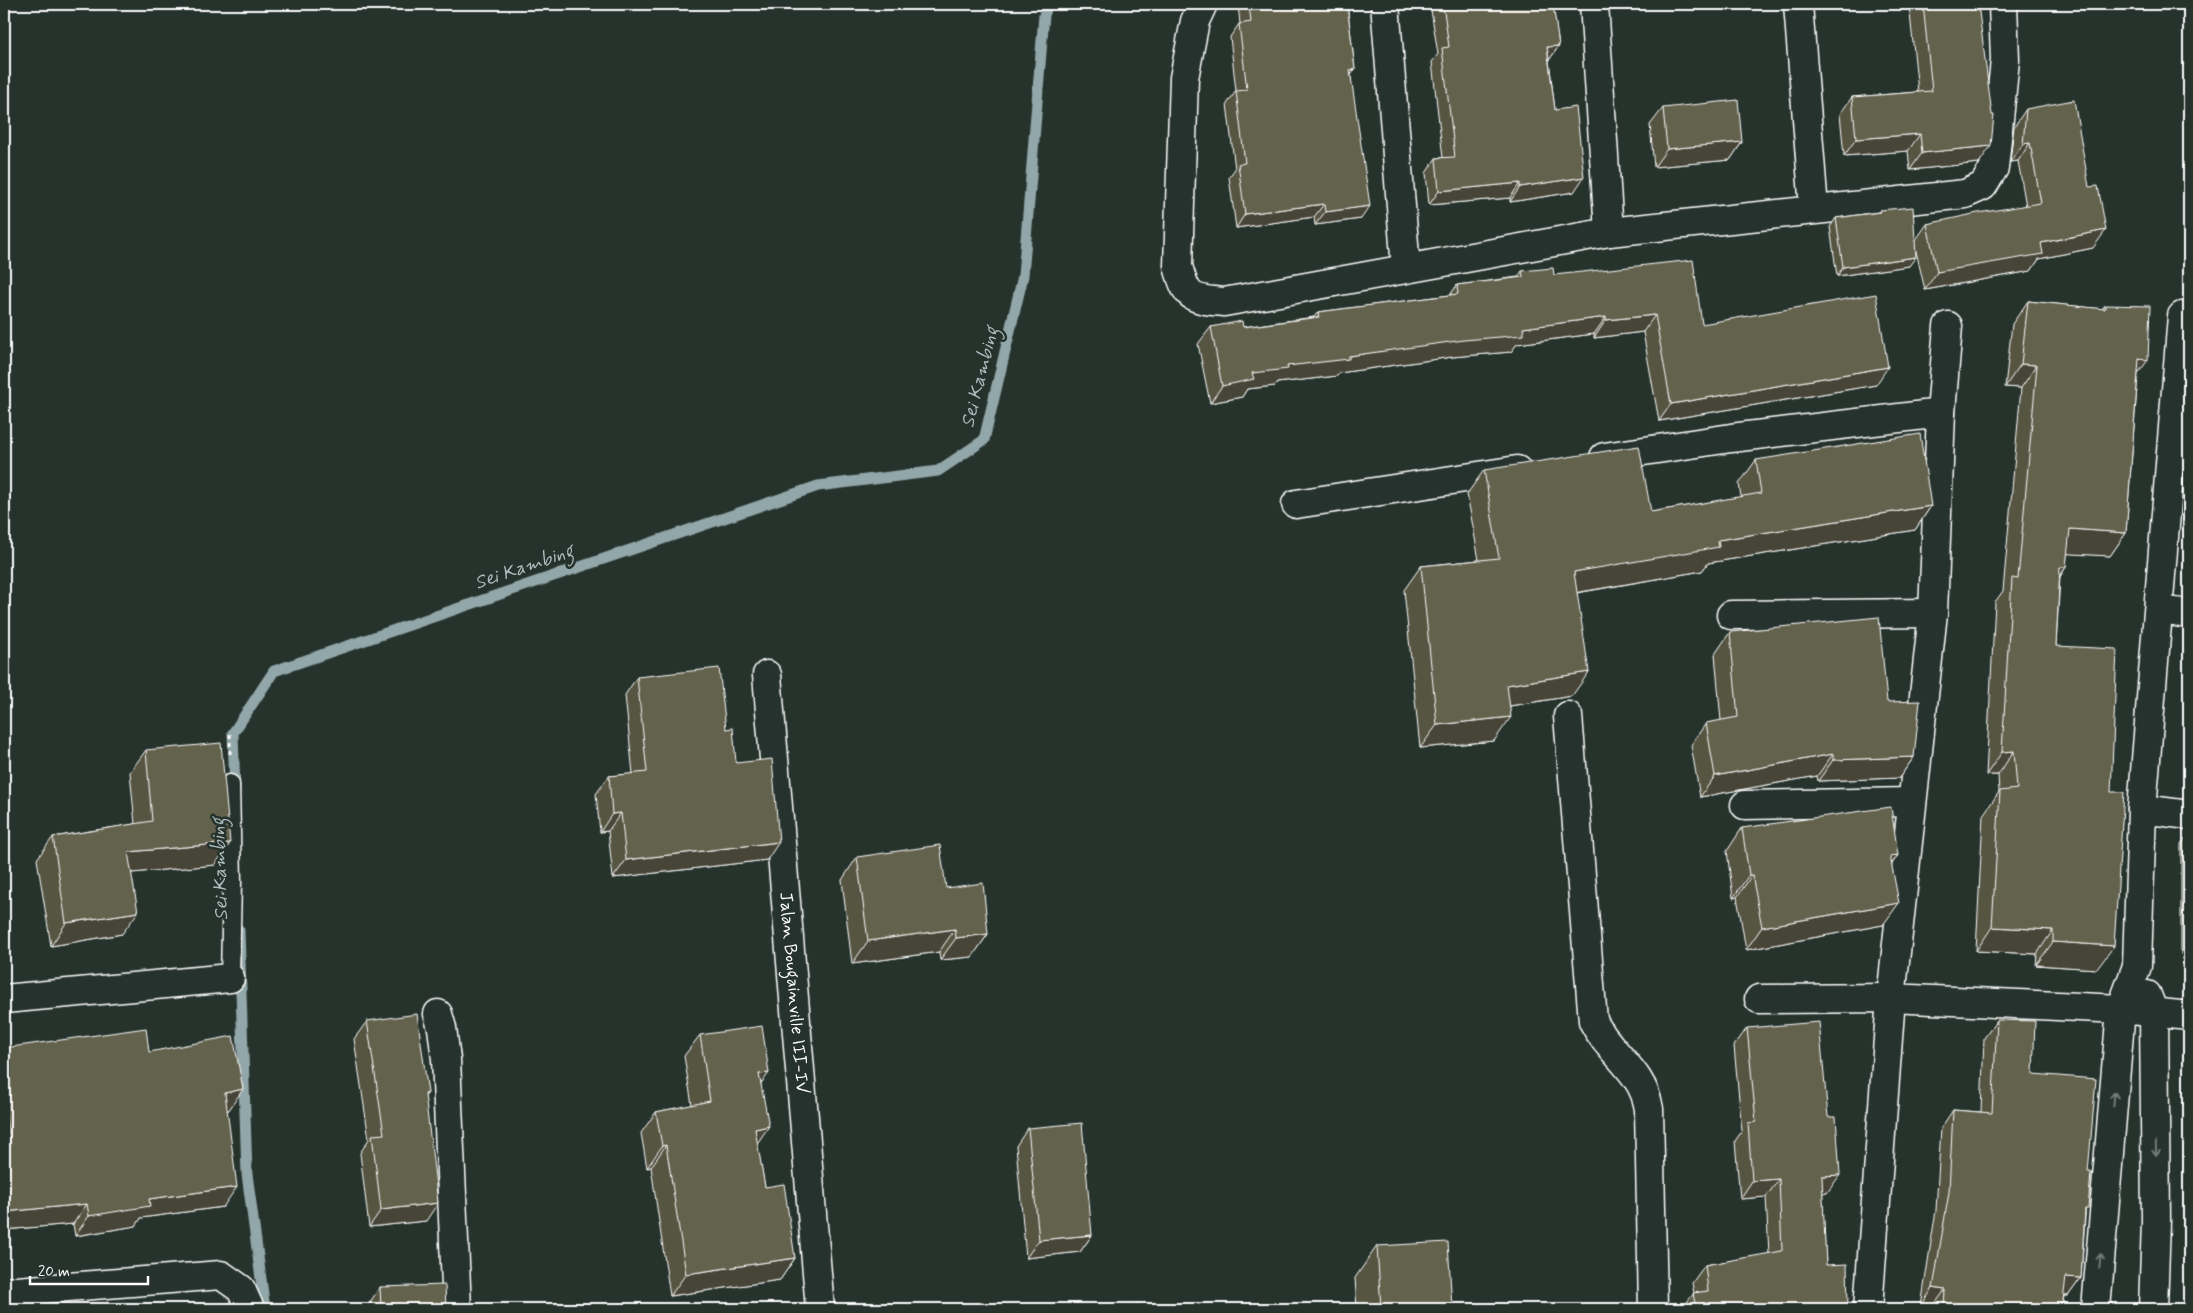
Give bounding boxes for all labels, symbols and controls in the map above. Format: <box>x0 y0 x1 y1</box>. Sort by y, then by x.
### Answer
water label: Sei Kambing <box>955 322 1007 431</box>
water label: Sei Kambing <box>471 538 579 598</box>
water label: Sei Kambing <box>206 815 236 921</box>
street label: Jalan Bougainville III-IV <box>773 891 814 1095</box>
one-way arrow <box>2109 1091 2119 1107</box>
one-way arrow <box>2151 1140 2161 1157</box>
scale bar <box>30 1253 148 1285</box>
one-way arrow <box>2095 1253 2105 1269</box>
text: 20 m <box>38 1262 70 1282</box>

